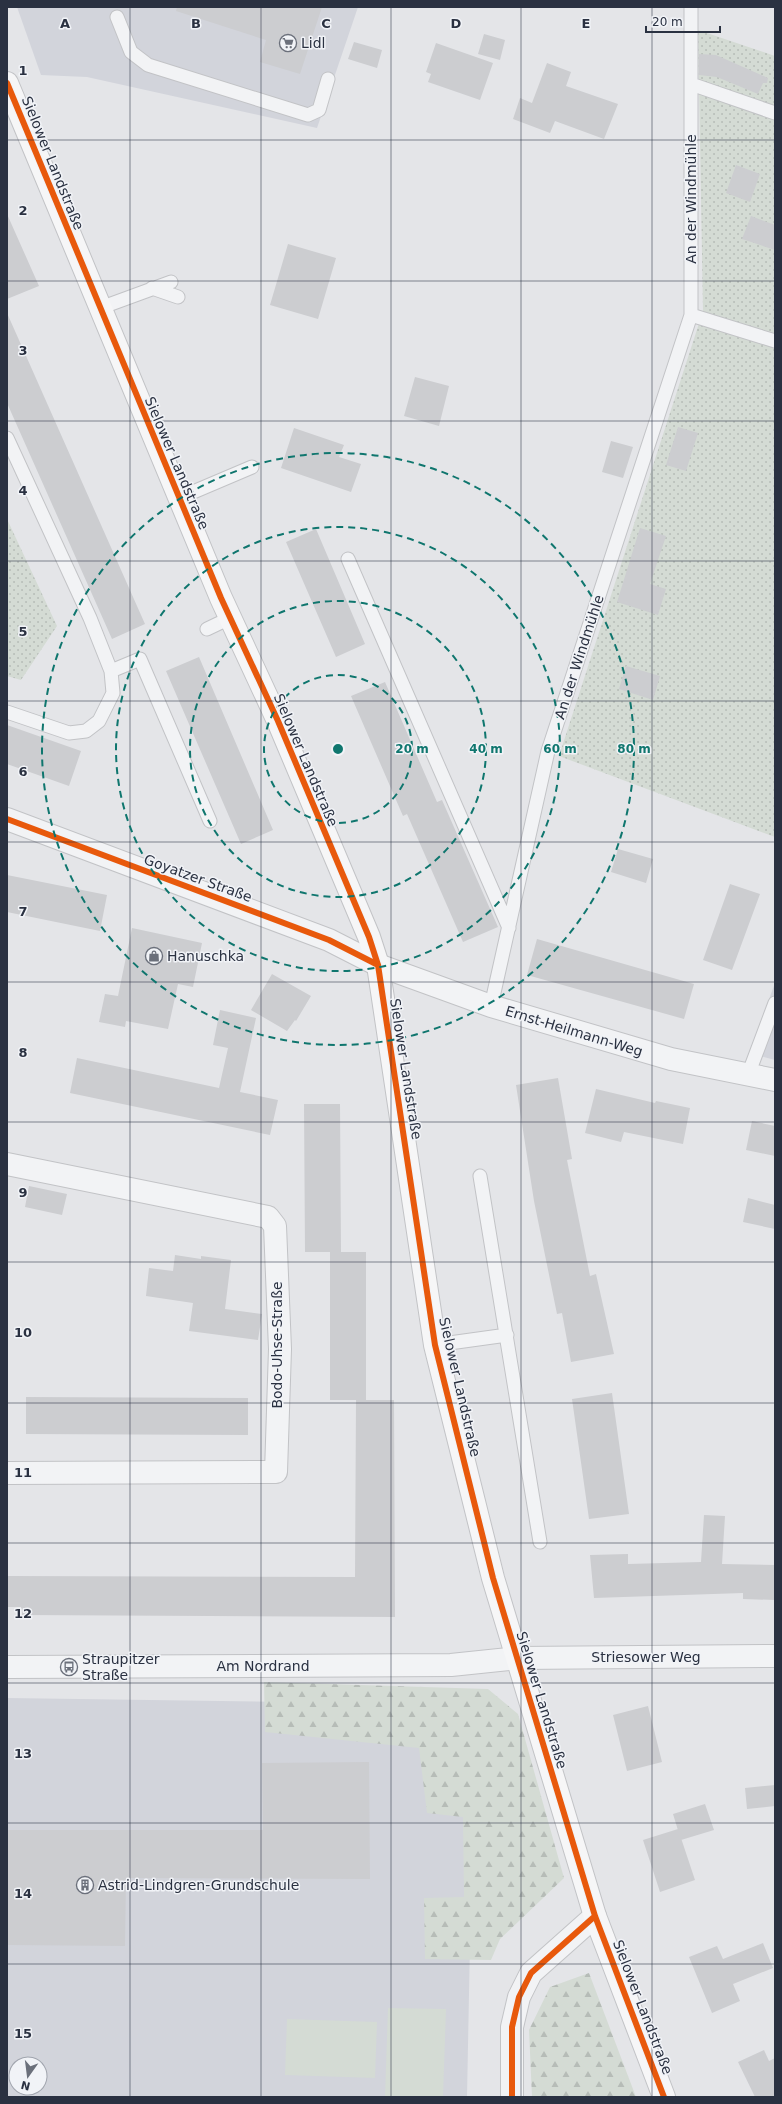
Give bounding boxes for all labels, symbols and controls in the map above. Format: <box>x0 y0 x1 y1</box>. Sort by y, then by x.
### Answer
scale bar <box>646 8 720 34</box>
text: 20 m <box>652 15 683 29</box>
text: A <box>60 16 70 31</box>
text: B <box>191 16 201 31</box>
text: C <box>321 16 331 31</box>
text: D <box>451 16 462 31</box>
text: E <box>582 16 590 31</box>
supermarket icon: Lidl <box>278 33 298 53</box>
place label: Lidl <box>301 35 325 51</box>
text: 1 <box>18 63 28 78</box>
street label: Sielower Landstraße <box>19 94 87 232</box>
street label: An der Windmühle <box>683 134 699 264</box>
text: 2 <box>18 203 28 218</box>
text: 3 <box>18 343 28 358</box>
street label: Sielower Landstraße <box>142 394 212 532</box>
text: 4 <box>18 483 28 498</box>
street label: An der Windmühle <box>551 593 607 721</box>
text: 5 <box>18 624 28 639</box>
street label: Sielower Landstraße <box>271 691 341 829</box>
centre of rings <box>331 742 345 756</box>
text: 20 m <box>395 742 429 756</box>
text: 40 m <box>469 742 503 756</box>
text: 60 m <box>543 742 577 756</box>
text: 80 m <box>617 742 651 756</box>
text: 6 <box>18 764 28 779</box>
street label: Goyatzer Straße <box>142 851 254 905</box>
text: 7 <box>18 904 28 919</box>
shop icon: Hanuschka <box>144 946 164 966</box>
place label: Hanuschka <box>167 948 244 964</box>
street label: Sielower Landstraße <box>387 997 425 1141</box>
street label: Ernst-Heilmann-Weg <box>503 1002 645 1060</box>
text: 8 <box>18 1045 28 1060</box>
text: 9 <box>18 1185 28 1200</box>
street label: Bodo-Uhse-Straße <box>269 1281 285 1409</box>
street label: Sielower Landstraße <box>436 1316 484 1458</box>
text: 10 <box>14 1325 32 1340</box>
text: 11 <box>14 1465 32 1480</box>
text: 12 <box>14 1606 32 1621</box>
street label: Sielower Landstraße <box>513 1629 571 1771</box>
street label: Striesower Weg <box>591 1649 701 1665</box>
place label: Straupitzer Straße <box>82 1651 160 1683</box>
bus stop icon: Straupitzer Straße <box>59 1657 79 1677</box>
street label: Am Nordrand <box>216 1658 310 1674</box>
text: 13 <box>14 1746 32 1761</box>
building icon: Astrid-Lindgren-Grundschule <box>75 1875 95 1895</box>
place label: Astrid-Lindgren-Grundschule <box>98 1877 299 1893</box>
text: 14 <box>14 1886 32 1901</box>
street label: Sielower Landstraße <box>610 1937 676 2077</box>
text: 15 <box>14 2026 32 2041</box>
north arrow <box>8 2056 48 2096</box>
text: N <box>20 2078 32 2093</box>

